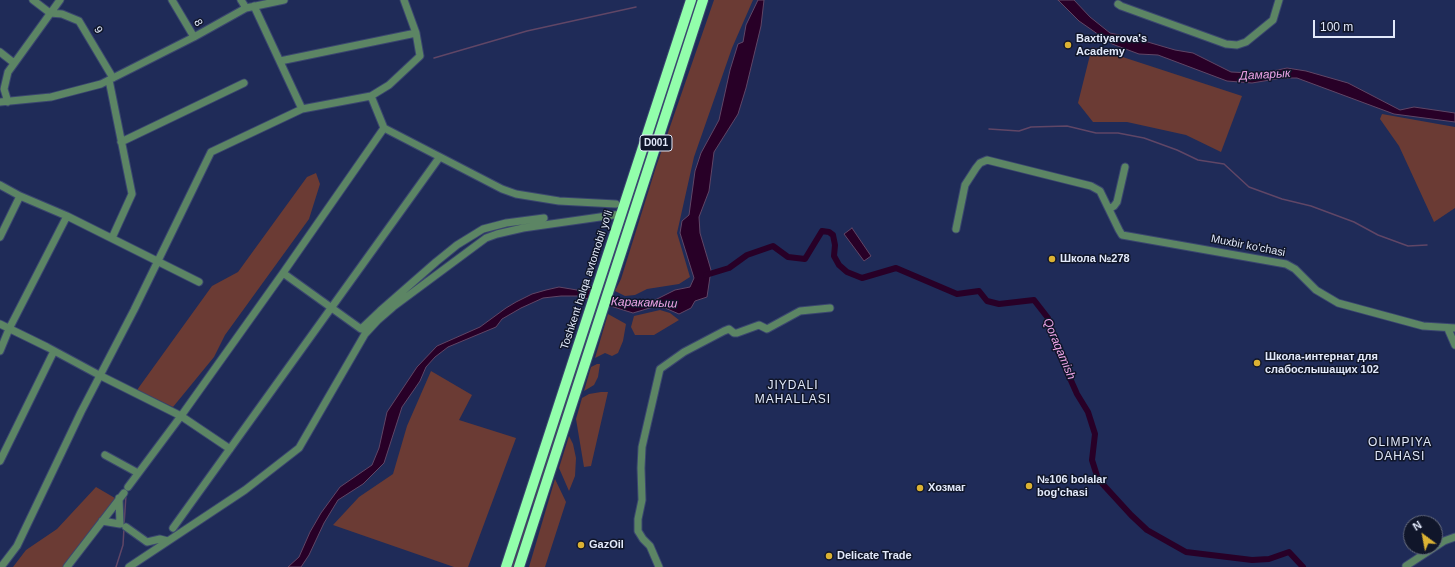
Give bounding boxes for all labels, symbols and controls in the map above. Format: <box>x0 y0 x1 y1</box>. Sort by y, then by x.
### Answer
scale bar <box>1315 12 1397 38</box>
street label: 8 <box>191 17 205 29</box>
text: 100 m <box>1320 20 1353 34</box>
street label: 9 <box>91 24 105 36</box>
place label: Baxtiyarova's Academy <box>1076 32 1147 58</box>
marker: Baxtiyarova's Academy <box>1063 40 1073 50</box>
water label: Дамарык <box>1239 66 1291 84</box>
road number: D001 <box>640 135 672 151</box>
street label: Toshkent halqa avtomobil yo'li <box>558 209 616 351</box>
street label: Muxbir ko'chasi <box>1210 232 1286 260</box>
place label: Школа №278 <box>1060 252 1130 266</box>
marker: Школа №278 <box>1047 254 1057 264</box>
water label: Каракамыш <box>611 295 677 311</box>
water label: Qoraqamish <box>1040 316 1078 382</box>
place label: Школа-интернат для слабослышащих 102 <box>1265 350 1379 376</box>
marker: Школа-интернат для слабослышащих 102 <box>1252 358 1262 368</box>
district label: JIYDALI MAHALLASI <box>755 379 831 407</box>
district label: OLIMPIYA DAHASI <box>1368 436 1432 464</box>
place label: №106 bolalar bog'chasi <box>1037 473 1107 499</box>
place label: Хозмаг <box>928 481 966 495</box>
marker: №106 bolalar bog'chasi <box>1024 481 1034 491</box>
marker: Хозмаг <box>915 483 925 493</box>
north arrow <box>1403 515 1443 555</box>
text: N <box>1411 518 1424 533</box>
place label: GazOil <box>589 538 624 552</box>
marker: GazOil <box>576 540 586 550</box>
place label: Delicate Trade <box>837 549 912 563</box>
marker: Delicate Trade <box>824 551 834 561</box>

